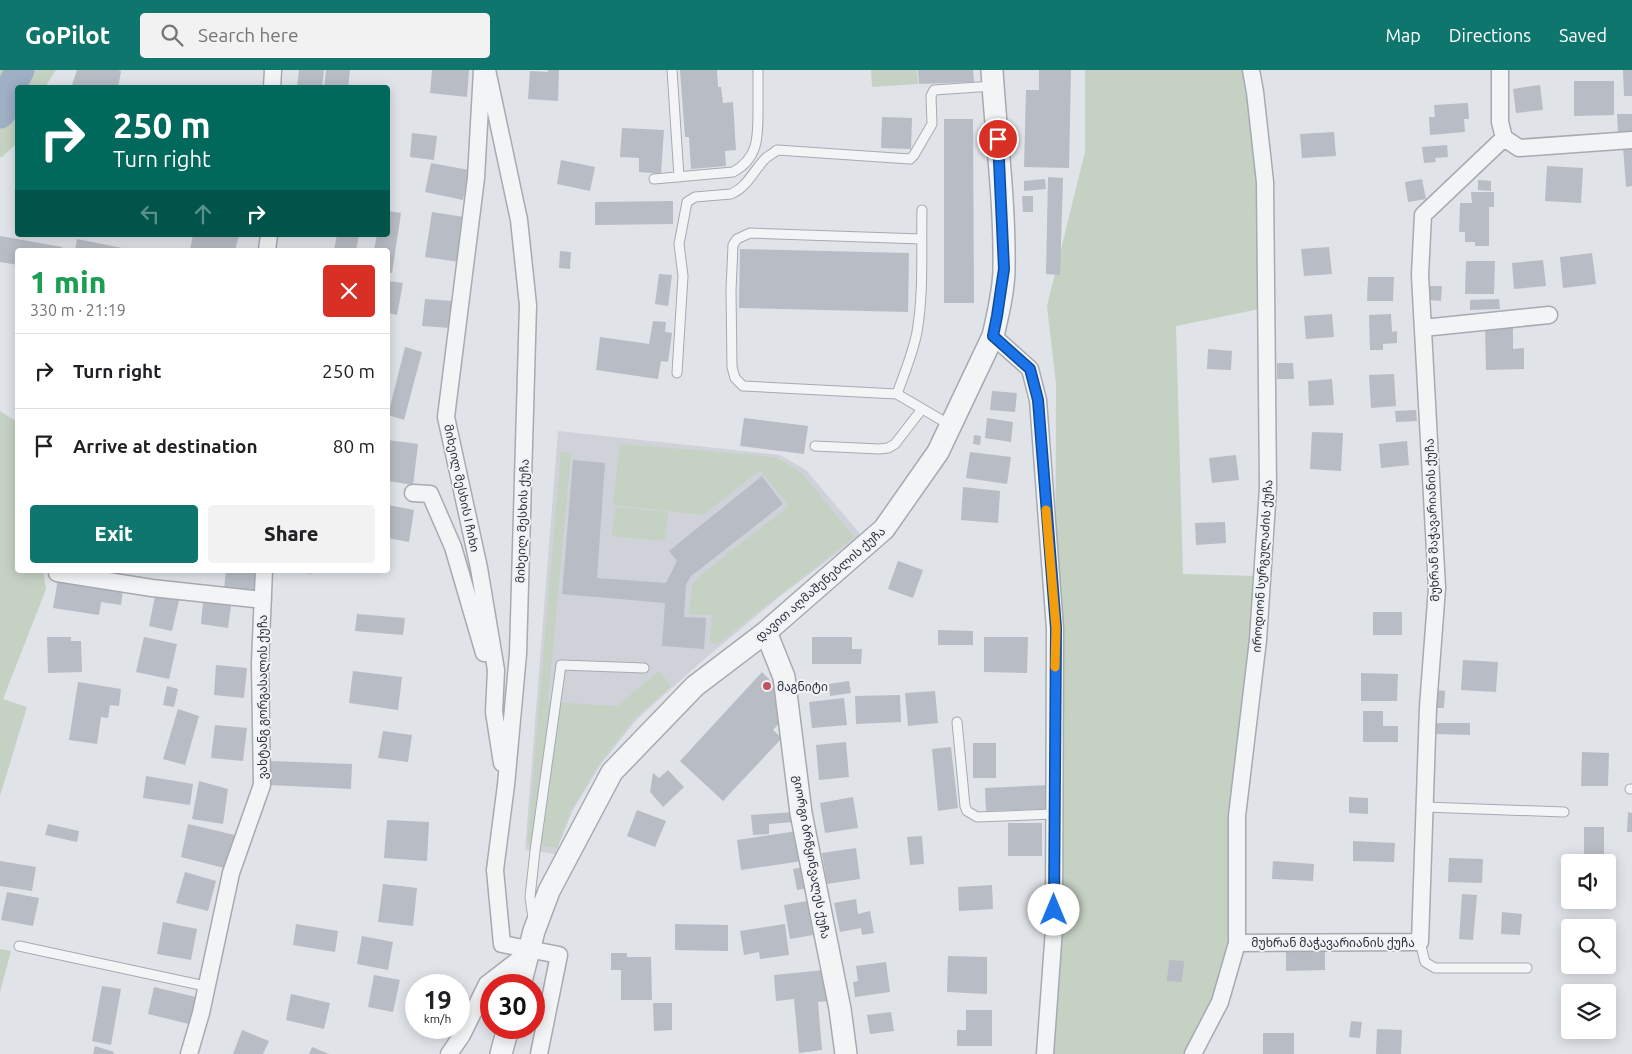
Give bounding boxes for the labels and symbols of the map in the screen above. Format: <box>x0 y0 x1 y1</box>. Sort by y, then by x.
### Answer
pin <box>977 118 1019 160</box>
street label: მიხეილ მესხის I ჩიხი <box>440 423 482 554</box>
street label: მუხრან მაჭავარიანის ქუჩა <box>1423 438 1442 602</box>
street label: მიხეილ მესხის ქუჩა <box>513 459 533 583</box>
street label: იროდიონ სურგულაძის ქუჩა <box>1249 479 1277 653</box>
street label: დავით აღმაშენებლის ქუჩა <box>753 524 889 645</box>
street label: ვახტანგ გორგასალის ქუჩა <box>256 615 271 779</box>
marker: მაგნიტი <box>761 680 773 692</box>
place label: მაგნიტი <box>777 680 828 694</box>
street label: გიორგი ბრწყინვალეს ქუჩა <box>789 774 833 940</box>
position arrow <box>1027 883 1079 935</box>
street label: მუხრან მაჭავარიანის ქუჩა <box>1251 936 1415 950</box>
speed limit sign: 30 <box>480 974 545 1039</box>

